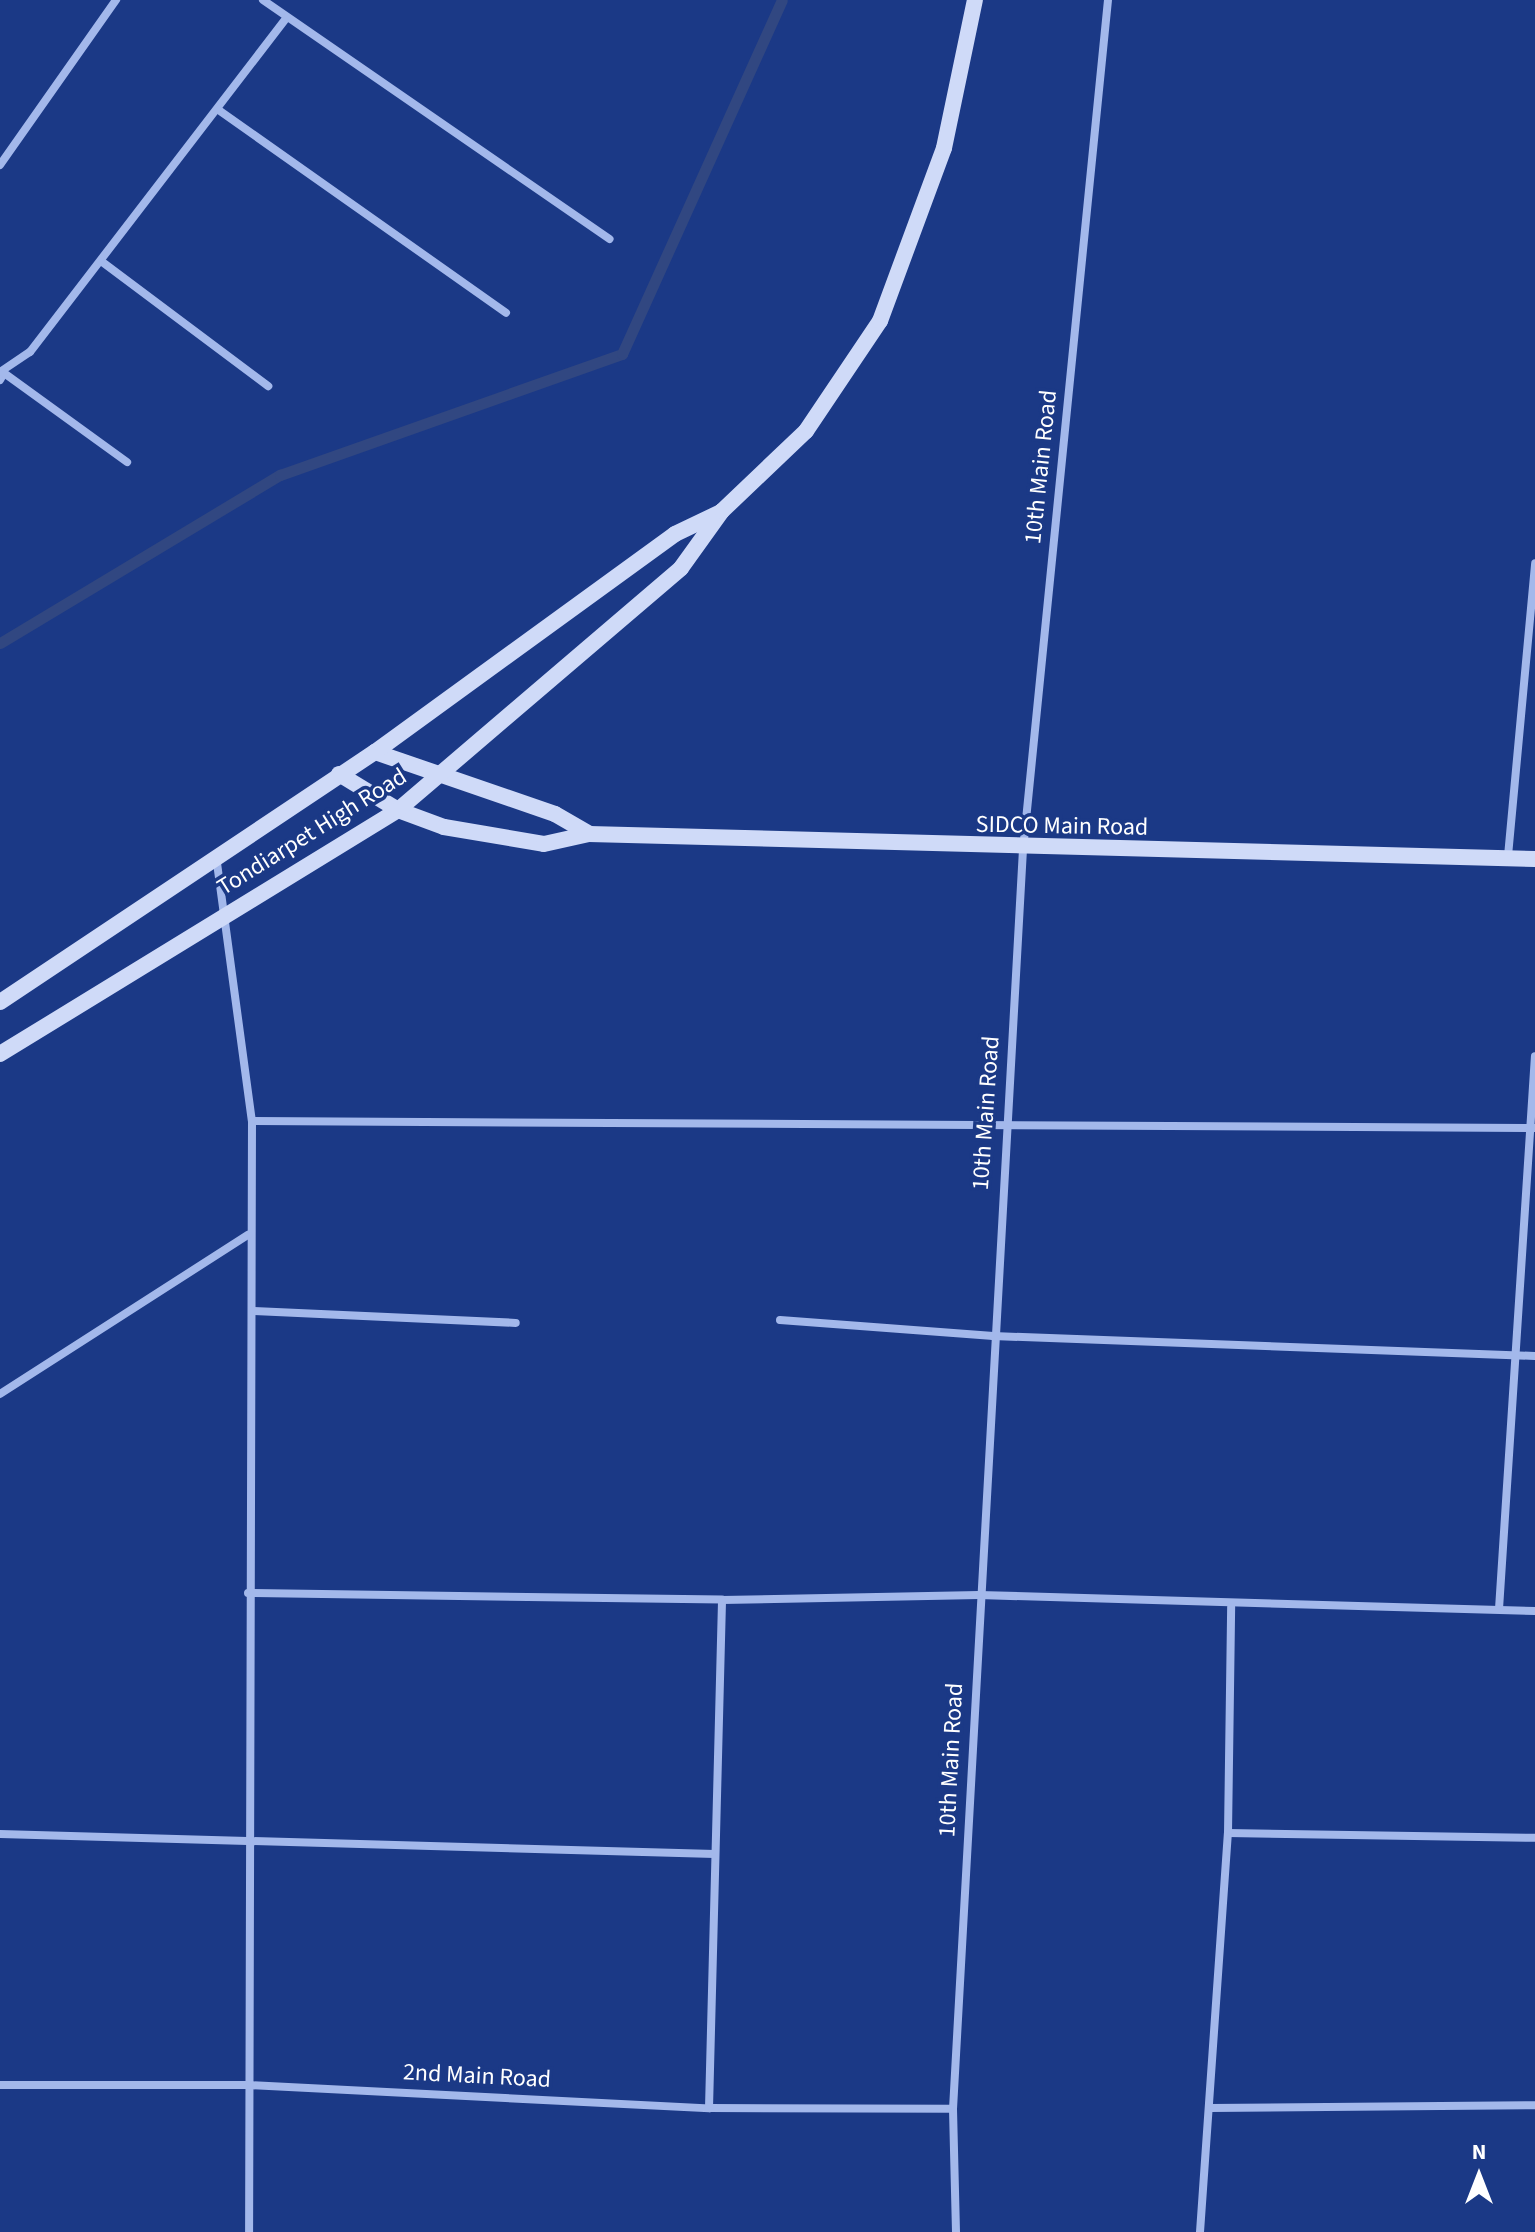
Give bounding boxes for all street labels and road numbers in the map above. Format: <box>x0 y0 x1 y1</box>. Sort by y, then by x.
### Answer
street label: 10th Main Road <box>1019 389 1063 545</box>
street label: Tondiarpet High Road <box>212 762 412 902</box>
street label: SIDCO Main Road <box>975 810 1149 842</box>
street label: 10th Main Road <box>966 1035 1006 1191</box>
street label: 10th Main Road <box>933 1682 969 1838</box>
street label: 2nd Main Road <box>402 2058 552 2094</box>

